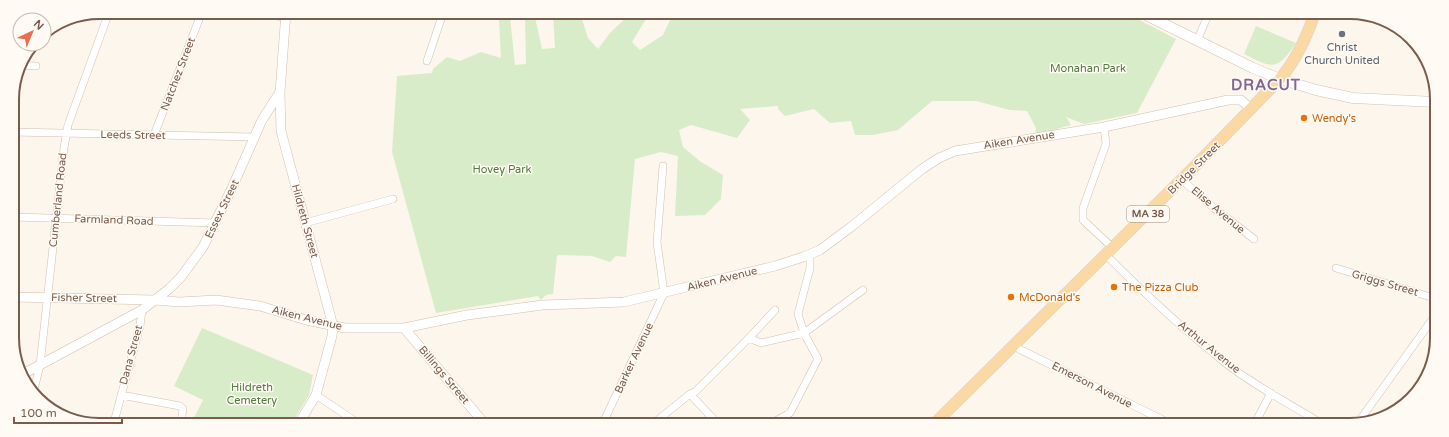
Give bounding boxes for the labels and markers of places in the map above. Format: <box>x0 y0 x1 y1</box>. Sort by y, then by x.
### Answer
marker: Christ Church United <box>1337 29 1347 39</box>
place label: Christ Church United <box>1304 41 1380 67</box>
place label: Wendy's <box>1312 112 1356 125</box>
marker: Wendy's <box>1299 113 1309 123</box>
place label: The Pizza Club <box>1122 281 1199 294</box>
marker: The Pizza Club <box>1109 282 1119 292</box>
place label: McDonald's <box>1019 291 1080 304</box>
marker: McDonald's <box>1006 292 1016 302</box>

